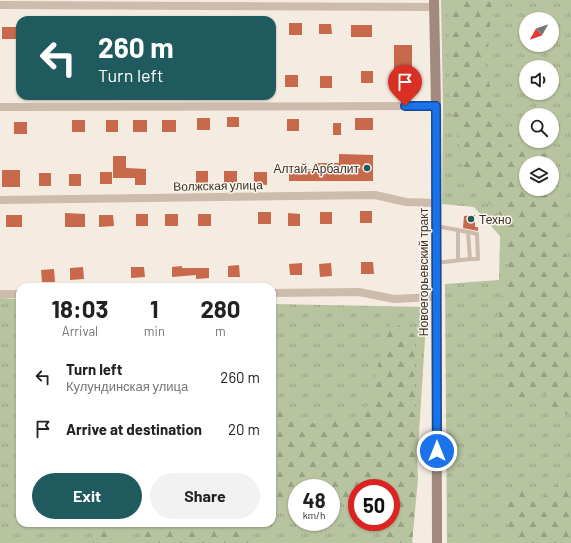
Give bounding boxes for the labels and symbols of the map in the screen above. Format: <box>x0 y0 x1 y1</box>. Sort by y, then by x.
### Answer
north arrow <box>519 12 559 52</box>
pin <box>388 65 422 106</box>
place label: Алтай-Арбалит <box>273 161 360 176</box>
marker: Алтай-Арбалит <box>362 163 372 173</box>
street label: Волжская улица <box>173 177 263 194</box>
street label: Новоегорьевский тракт <box>416 207 431 336</box>
place label: Техно <box>479 212 512 226</box>
marker: Техно <box>466 214 476 224</box>
position arrow <box>416 430 458 472</box>
speed limit sign: 50 <box>348 479 400 531</box>

